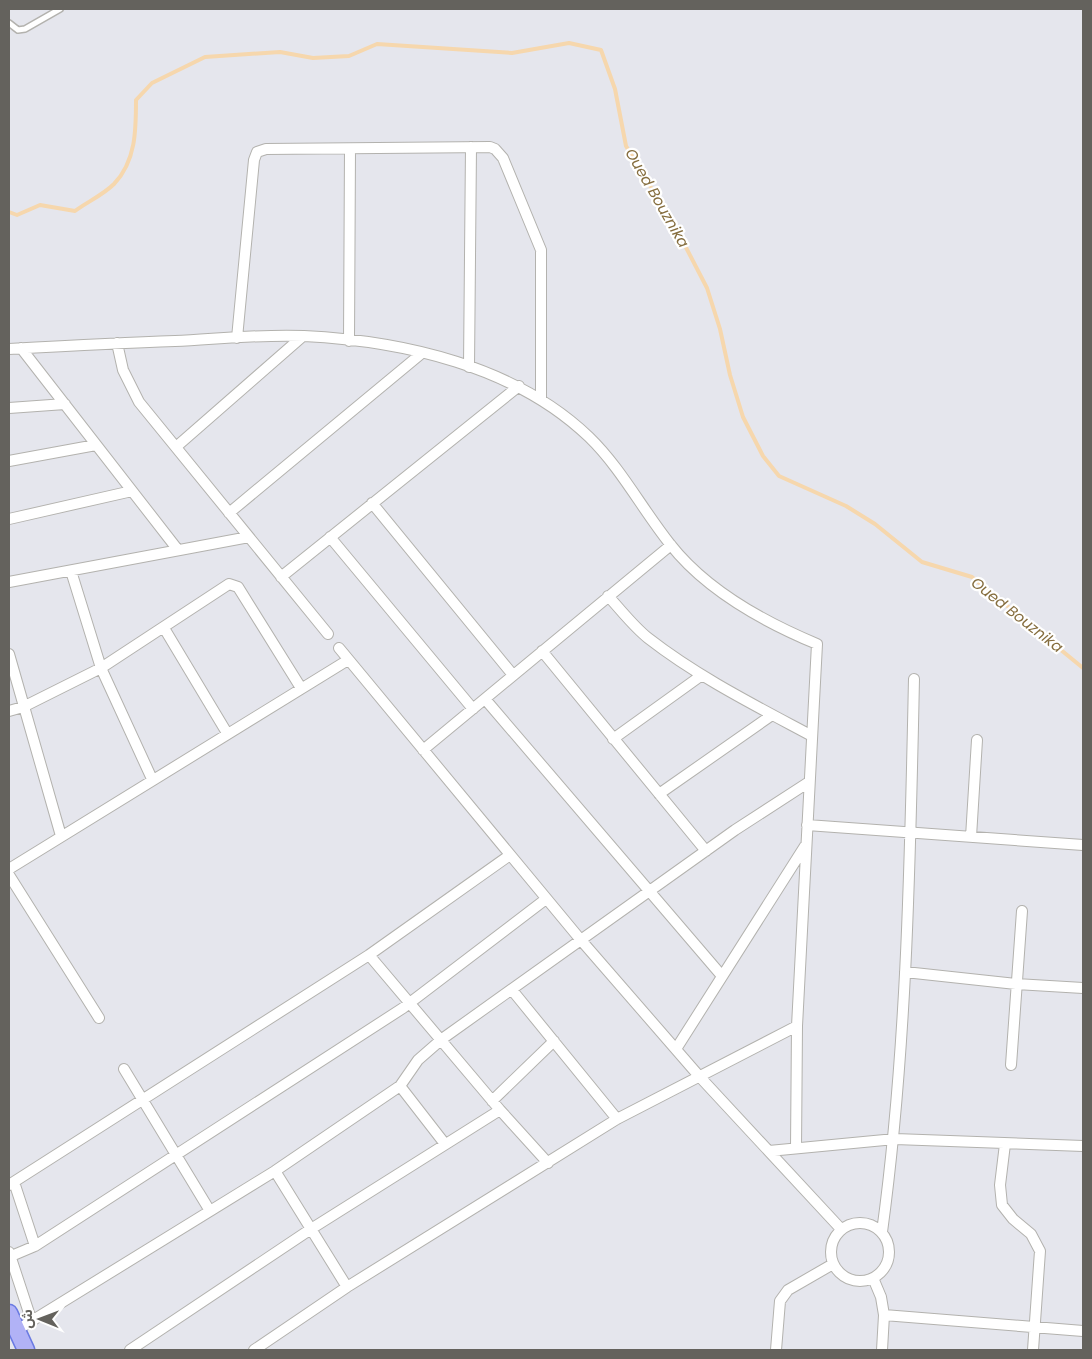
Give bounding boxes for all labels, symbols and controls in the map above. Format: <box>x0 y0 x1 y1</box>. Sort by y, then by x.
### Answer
water label: Oued Bouznika <box>620 144 694 251</box>
water label: Oued Bouznika <box>967 572 1068 657</box>
north arrow <box>15 1294 65 1344</box>
text: ش <box>17 1309 37 1329</box>

